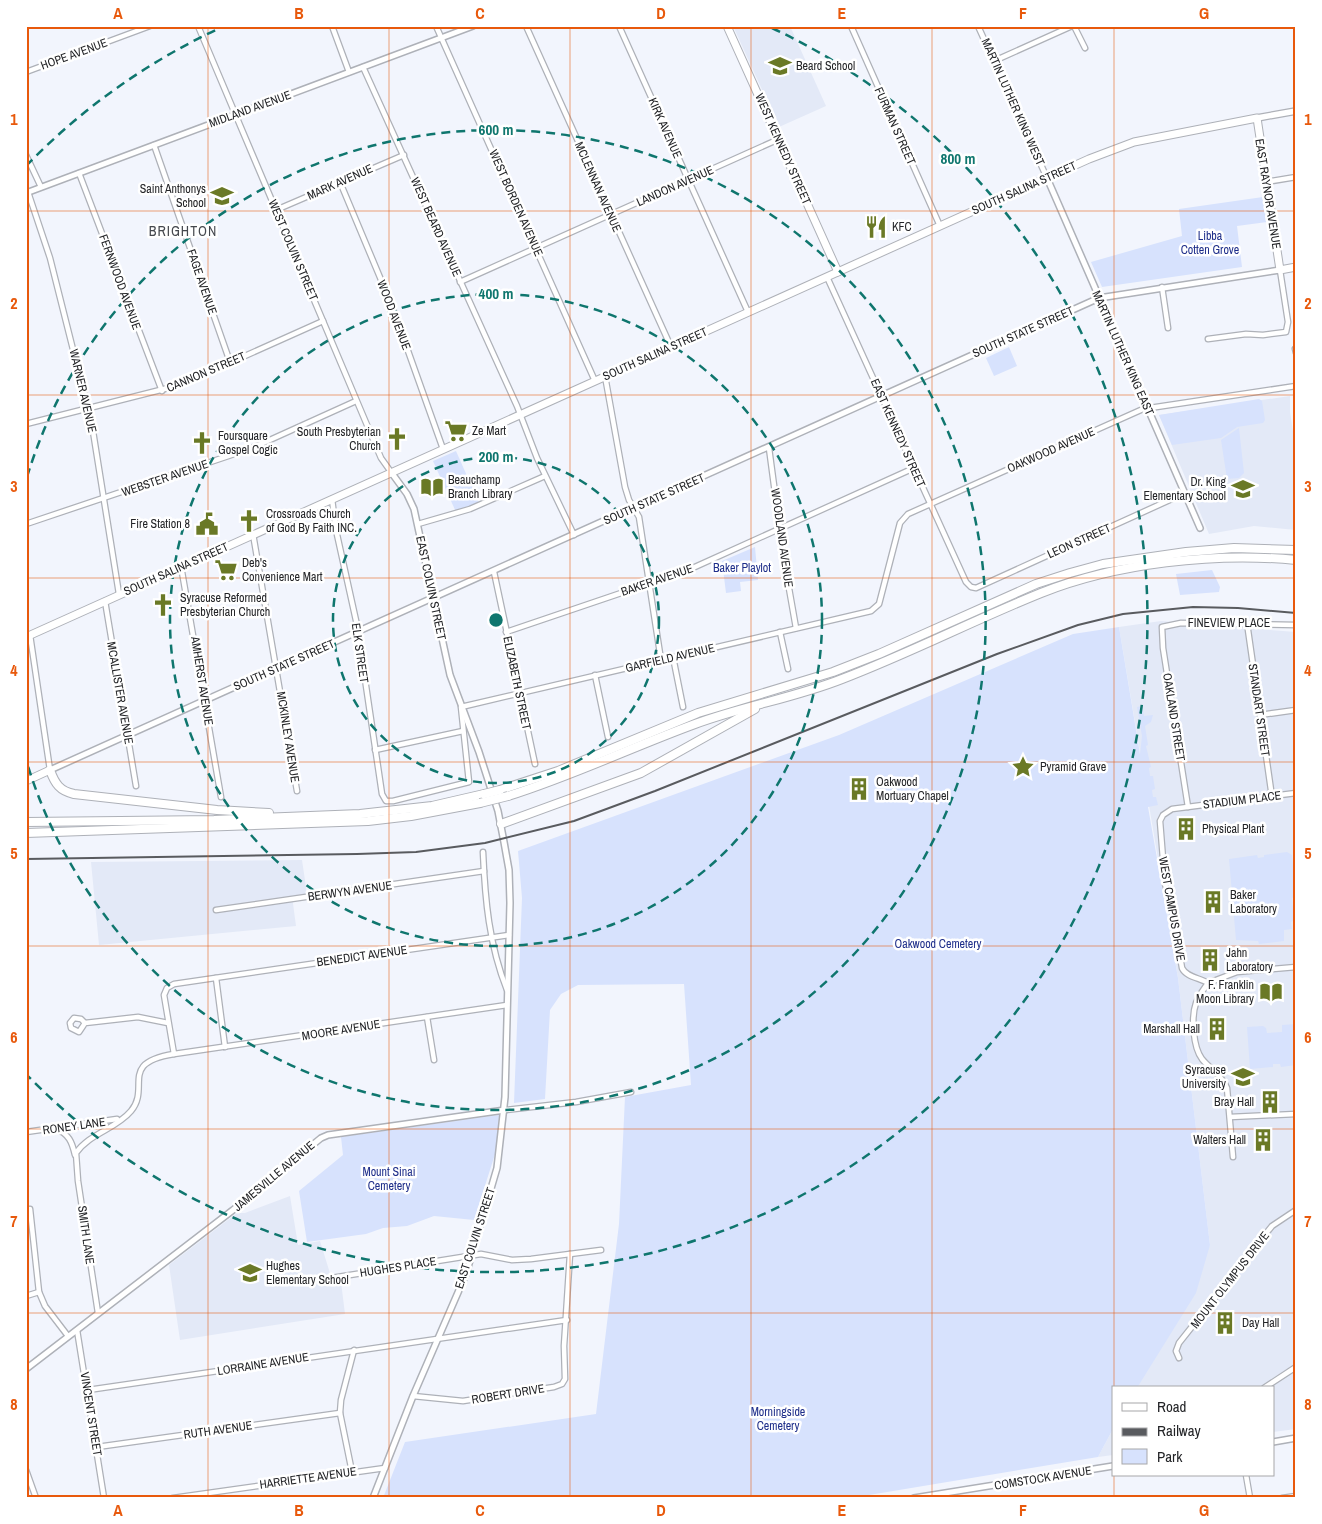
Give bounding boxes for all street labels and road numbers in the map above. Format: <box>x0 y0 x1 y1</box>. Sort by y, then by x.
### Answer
street label: HOPE AVENUE <box>38 35 110 73</box>
street label: MARTIN LUTHER KING WEST <box>978 36 1048 168</box>
street label: FURMAN STREET <box>871 85 919 167</box>
street label: MIDLAND AVENUE <box>207 87 293 131</box>
street label: WEST KENNEDY STREET <box>751 91 815 207</box>
street label: KIRK AVENUE <box>644 95 686 161</box>
street label: EAST RAYNOR AVENUE <box>1251 138 1285 250</box>
street label: MCLENNAN AVENUE <box>571 139 625 235</box>
street label: WEST BORDEN AVENUE <box>485 147 547 259</box>
street label: SOUTH SALINA STREET <box>969 158 1079 218</box>
street label: MARK AVENUE <box>305 160 375 204</box>
street label: LANDON AVENUE <box>634 162 716 210</box>
street label: WEST BEARD AVENUE <box>407 175 465 279</box>
street label: WEST COLVIN STREET <box>264 197 322 303</box>
street label: FERNWOOD AVENUE <box>95 232 145 332</box>
street label: FAGE AVENUE <box>183 247 221 317</box>
street label: WOOD AVENUE <box>373 278 415 352</box>
street label: MARTIN LUTHER KING EAST <box>1088 288 1158 418</box>
street label: SOUTH STATE STREET <box>970 303 1076 361</box>
street label: SOUTH SALINA STREET <box>600 324 710 384</box>
street label: WARNER AVENUE <box>66 348 100 434</box>
street label: CANNON STREET <box>164 348 248 396</box>
street label: EAST KENNEDY STREET <box>867 376 929 490</box>
street label: OAKWOOD AVENUE <box>1005 423 1097 477</box>
street label: WEBSTER AVENUE <box>120 456 210 500</box>
street label: SOUTH STATE STREET <box>601 470 707 528</box>
street label: WOODLAND AVENUE <box>767 487 797 589</box>
street label: LEON STREET <box>1045 520 1113 562</box>
street label: EAST COLVIN STREET <box>412 535 450 641</box>
street label: SOUTH SALINA STREET <box>121 539 231 599</box>
street label: BAKER AVENUE <box>619 560 695 600</box>
street label: FINEVIEW PLACE <box>1188 615 1270 631</box>
street label: ELK STREET <box>348 622 372 684</box>
street label: AMHERST AVENUE <box>187 634 217 727</box>
street label: ELIZABETH STREET <box>499 635 535 731</box>
street label: SOUTH STATE STREET <box>231 636 337 694</box>
street label: GARFIELD AVENUE <box>624 640 716 676</box>
street label: MCALLISTER AVENUE <box>103 641 137 745</box>
street label: STANDART STREET <box>1245 663 1273 757</box>
street label: OAKLAND STREET <box>1159 672 1189 762</box>
street label: MCKINLEY AVENUE <box>273 690 303 784</box>
street label: STADIUM PLACE <box>1202 787 1282 813</box>
street label: WEST CAMPUS DRIVE <box>1155 855 1189 963</box>
street label: BERWYN AVENUE <box>307 877 393 905</box>
street label: BENEDICT AVENUE <box>316 942 408 970</box>
street label: MOORE AVENUE <box>301 1016 381 1044</box>
street label: RONEY LANE <box>42 1114 106 1138</box>
street label: JAMESVILLE AVENUE <box>230 1137 318 1215</box>
street label: EAST COLVIN STREET <box>451 1185 499 1291</box>
street label: SMITH LANE <box>74 1205 98 1265</box>
street label: MOUNT OLYMPUS DRIVE <box>1187 1228 1273 1332</box>
street label: HUGHES PLACE <box>359 1253 437 1281</box>
street label: LORRAINE AVENUE <box>216 1349 310 1379</box>
street label: VINCENT STREET <box>76 1371 106 1457</box>
street label: ROBERT DRIVE <box>470 1380 546 1408</box>
street label: RUTH AVENUE <box>183 1417 253 1443</box>
street label: COMSTOCK AVENUE <box>993 1462 1093 1494</box>
street label: HARRIETTE AVENUE <box>259 1463 357 1493</box>

